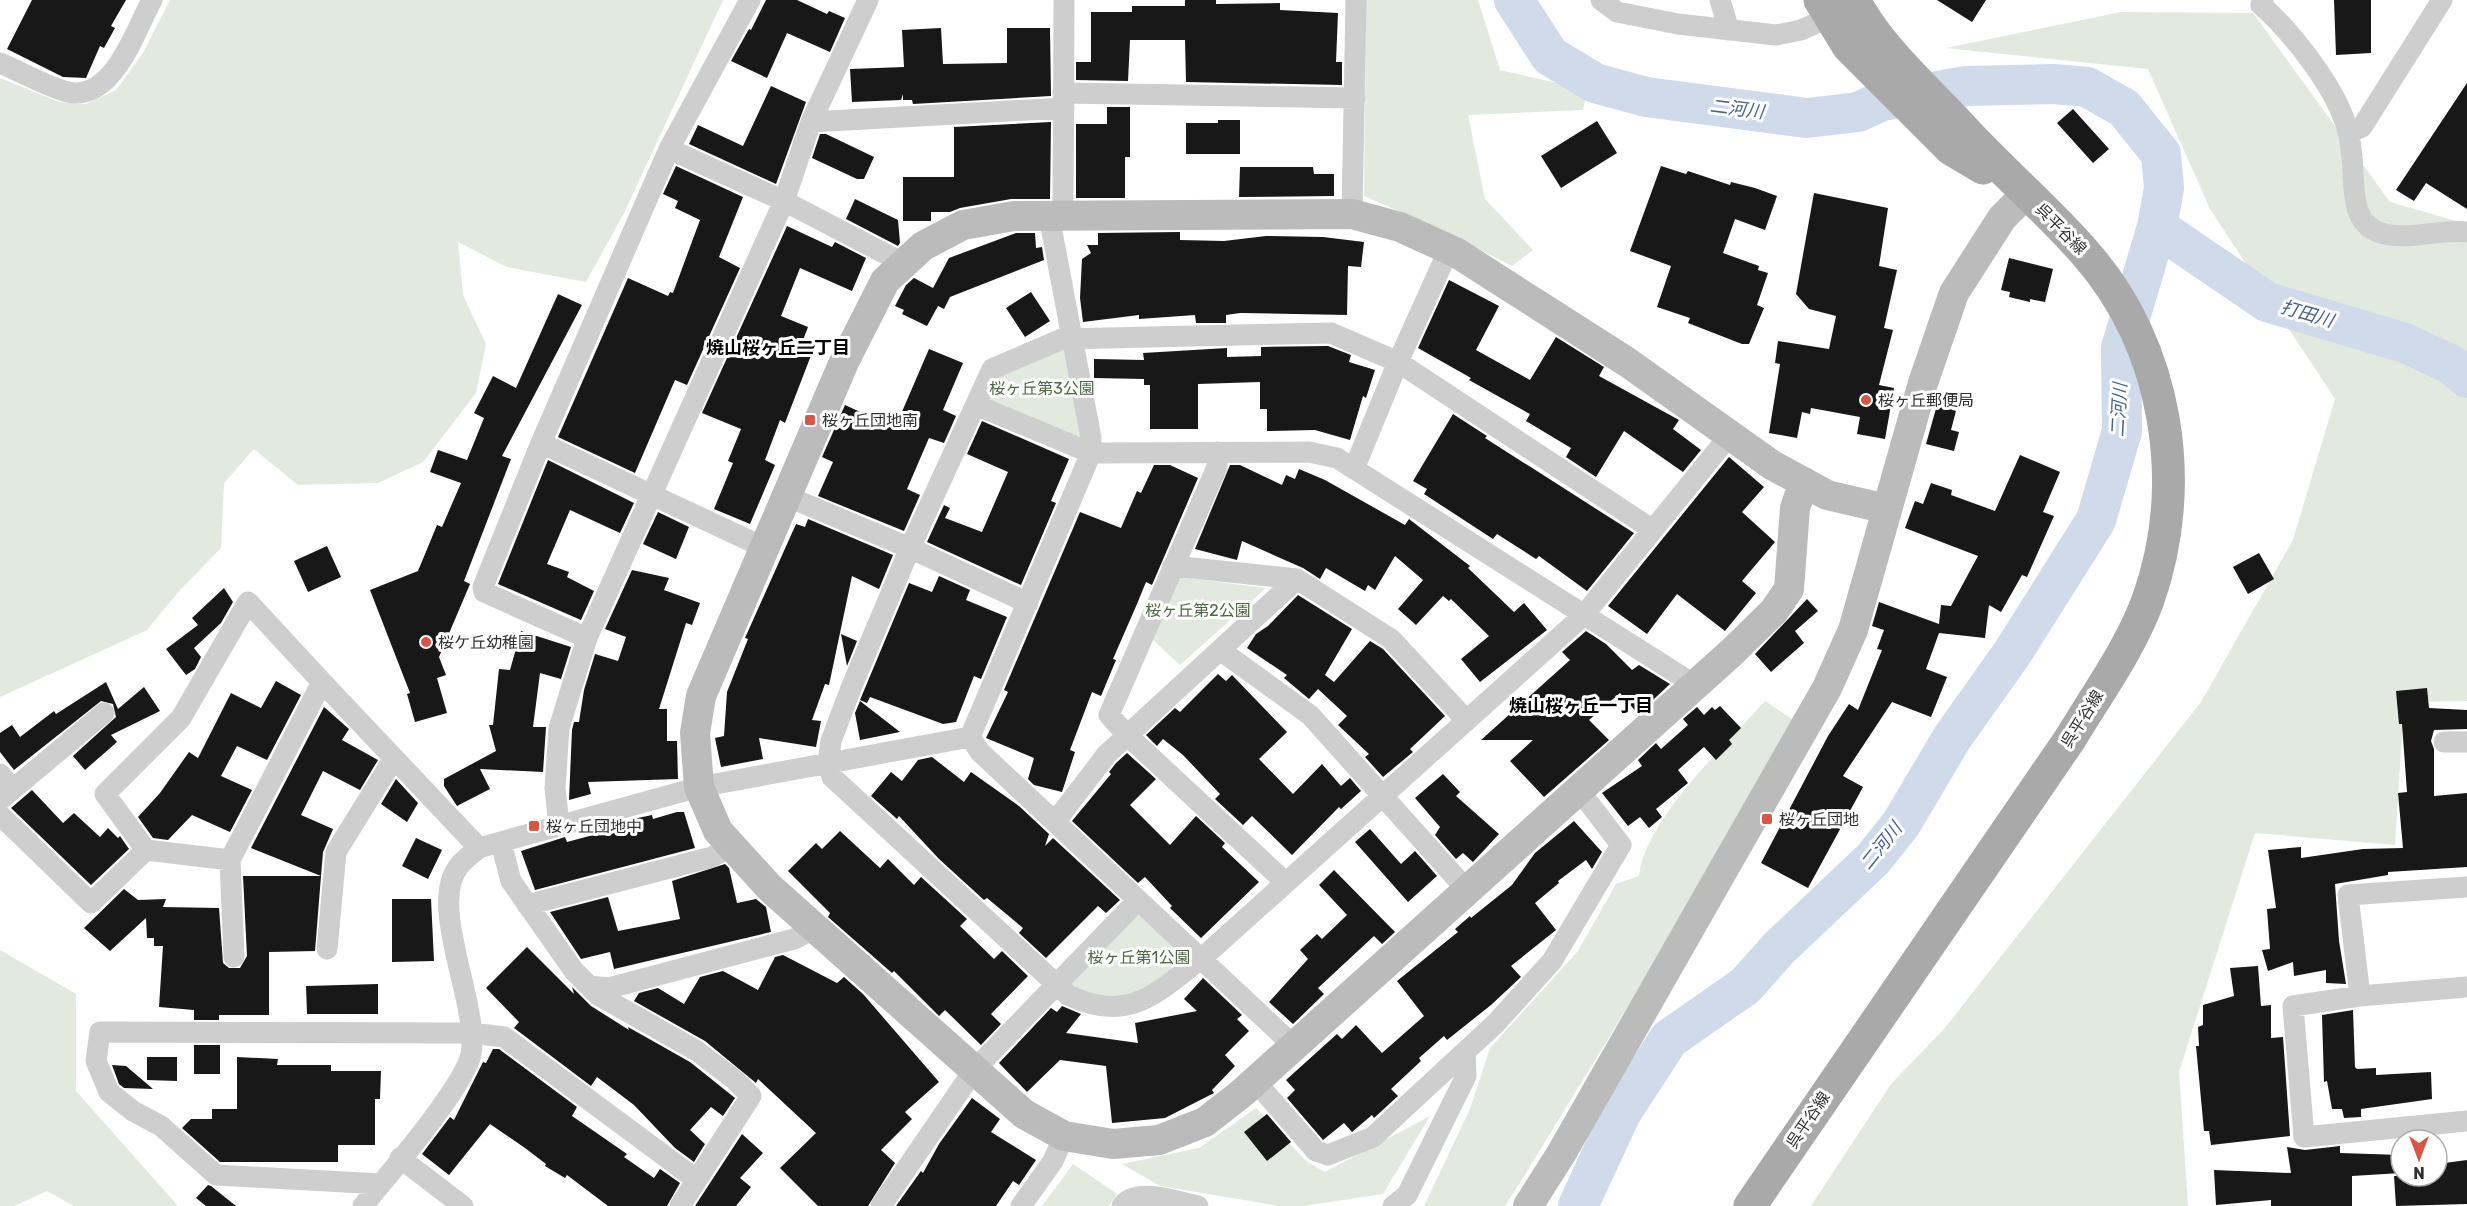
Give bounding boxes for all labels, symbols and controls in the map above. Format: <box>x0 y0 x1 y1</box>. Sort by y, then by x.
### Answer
water label: 二河川 <box>1709 95 1767 123</box>
street label: 呉平谷線 <box>2032 200 2090 258</box>
water label: 打田川 <box>2278 296 2338 333</box>
district label: 焼山桜ヶ丘二丁目 <box>706 337 850 359</box>
park label: 桜ヶ丘第3公園 <box>989 379 1095 398</box>
water label: 二河川 <box>2107 380 2132 438</box>
place label: 桜ヶ丘郵便局 <box>1878 391 1974 410</box>
marker: 桜ヶ丘郵便局 <box>1859 393 1873 407</box>
place label: 桜ヶ丘団地南 <box>822 411 918 430</box>
marker: 桜ヶ丘団地南 <box>803 413 817 427</box>
park label: 桜ヶ丘第2公園 <box>1145 601 1251 620</box>
place label: 桜ケ丘幼稚園 <box>438 633 534 652</box>
marker: 桜ケ丘幼稚園 <box>419 635 433 649</box>
street label: 呉平谷線 <box>2057 687 2107 751</box>
district label: 焼山桜ヶ丘一丁目 <box>1509 695 1653 717</box>
place label: 桜ヶ丘団地 <box>1779 810 1859 829</box>
marker: 桜ヶ丘団地 <box>1760 812 1774 826</box>
place label: 桜ヶ丘団地中 <box>546 817 642 836</box>
water label: 二河川 <box>1855 817 1908 874</box>
marker: 桜ヶ丘団地中 <box>527 819 541 833</box>
park label: 桜ヶ丘第1公園 <box>1088 948 1190 967</box>
street label: 呉平谷線 <box>1782 1088 1834 1152</box>
north arrow <box>2389 1128 2449 1188</box>
text: N <box>2413 1163 2425 1182</box>

